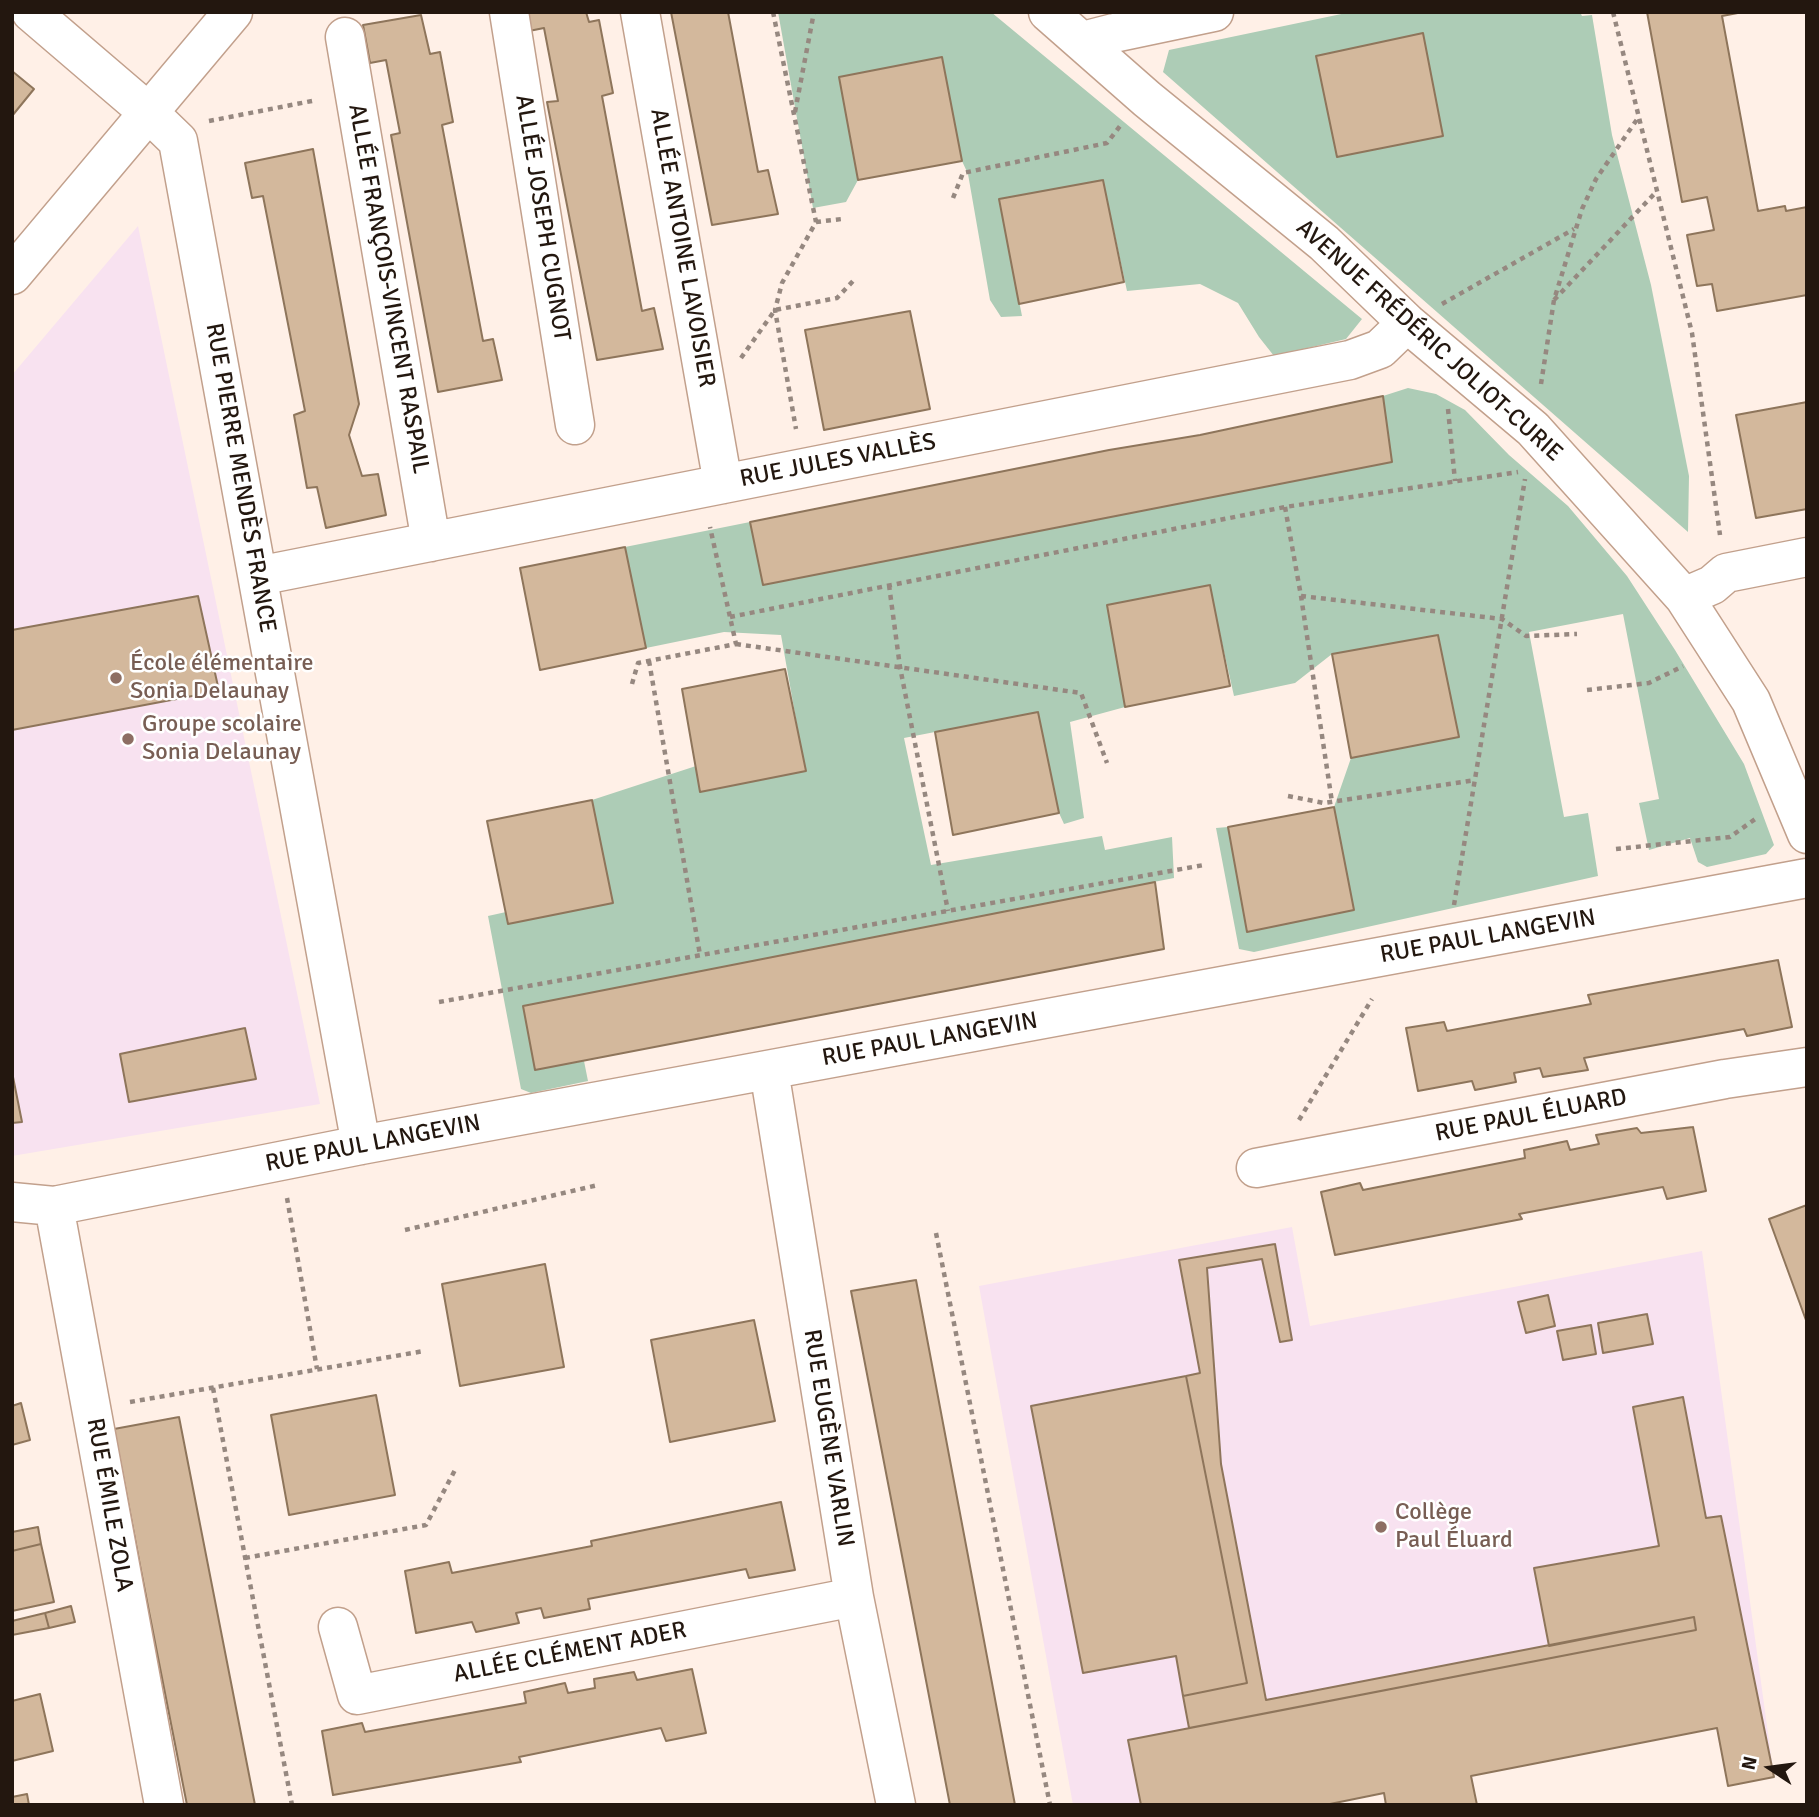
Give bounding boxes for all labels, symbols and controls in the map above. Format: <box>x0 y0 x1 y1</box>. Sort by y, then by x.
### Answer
street label: ALLÉE JOSEPH CUGNOT <box>508 93 576 343</box>
street label: ALLÉE FRANÇOIS-VINCENT RASPAIL <box>341 102 435 476</box>
street label: ALLÉE ANTOINE LAVOISIER <box>643 107 721 389</box>
street label: AVENUE FRÉDÉRIC JOLIOT-CURIE <box>1290 214 1568 468</box>
street label: RUE PIERRE MENDÈS FRANCE <box>199 321 281 635</box>
street label: RUE JULES VALLÈS <box>738 428 938 494</box>
place label: École élémentaire Sonia Delaunay <box>130 650 314 706</box>
marker: École élémentaire Sonia Delaunay <box>108 670 124 686</box>
place label: Groupe scolaire Sonia Delaunay <box>142 711 302 767</box>
marker: Groupe scolaire Sonia Delaunay <box>120 731 136 747</box>
street label: RUE PAUL LANGEVIN <box>1378 904 1598 970</box>
street label: RUE PAUL LANGEVIN <box>820 1007 1040 1073</box>
street label: RUE PAUL ÉLUARD <box>1433 1083 1629 1149</box>
street label: RUE PAUL LANGEVIN <box>263 1109 483 1179</box>
street label: RUE EUGÈNE VARLIN <box>797 1327 859 1549</box>
street label: RUE ÉMILE ZOLA <box>80 1416 138 1594</box>
place label: Collège Paul Éluard <box>1395 1499 1513 1555</box>
marker: Collège Paul Éluard <box>1373 1519 1389 1535</box>
street label: ALLÉE CLÉMENT ADER <box>451 1616 689 1690</box>
north arrow <box>1735 1733 1805 1803</box>
text: N <box>1736 1754 1763 1772</box>

